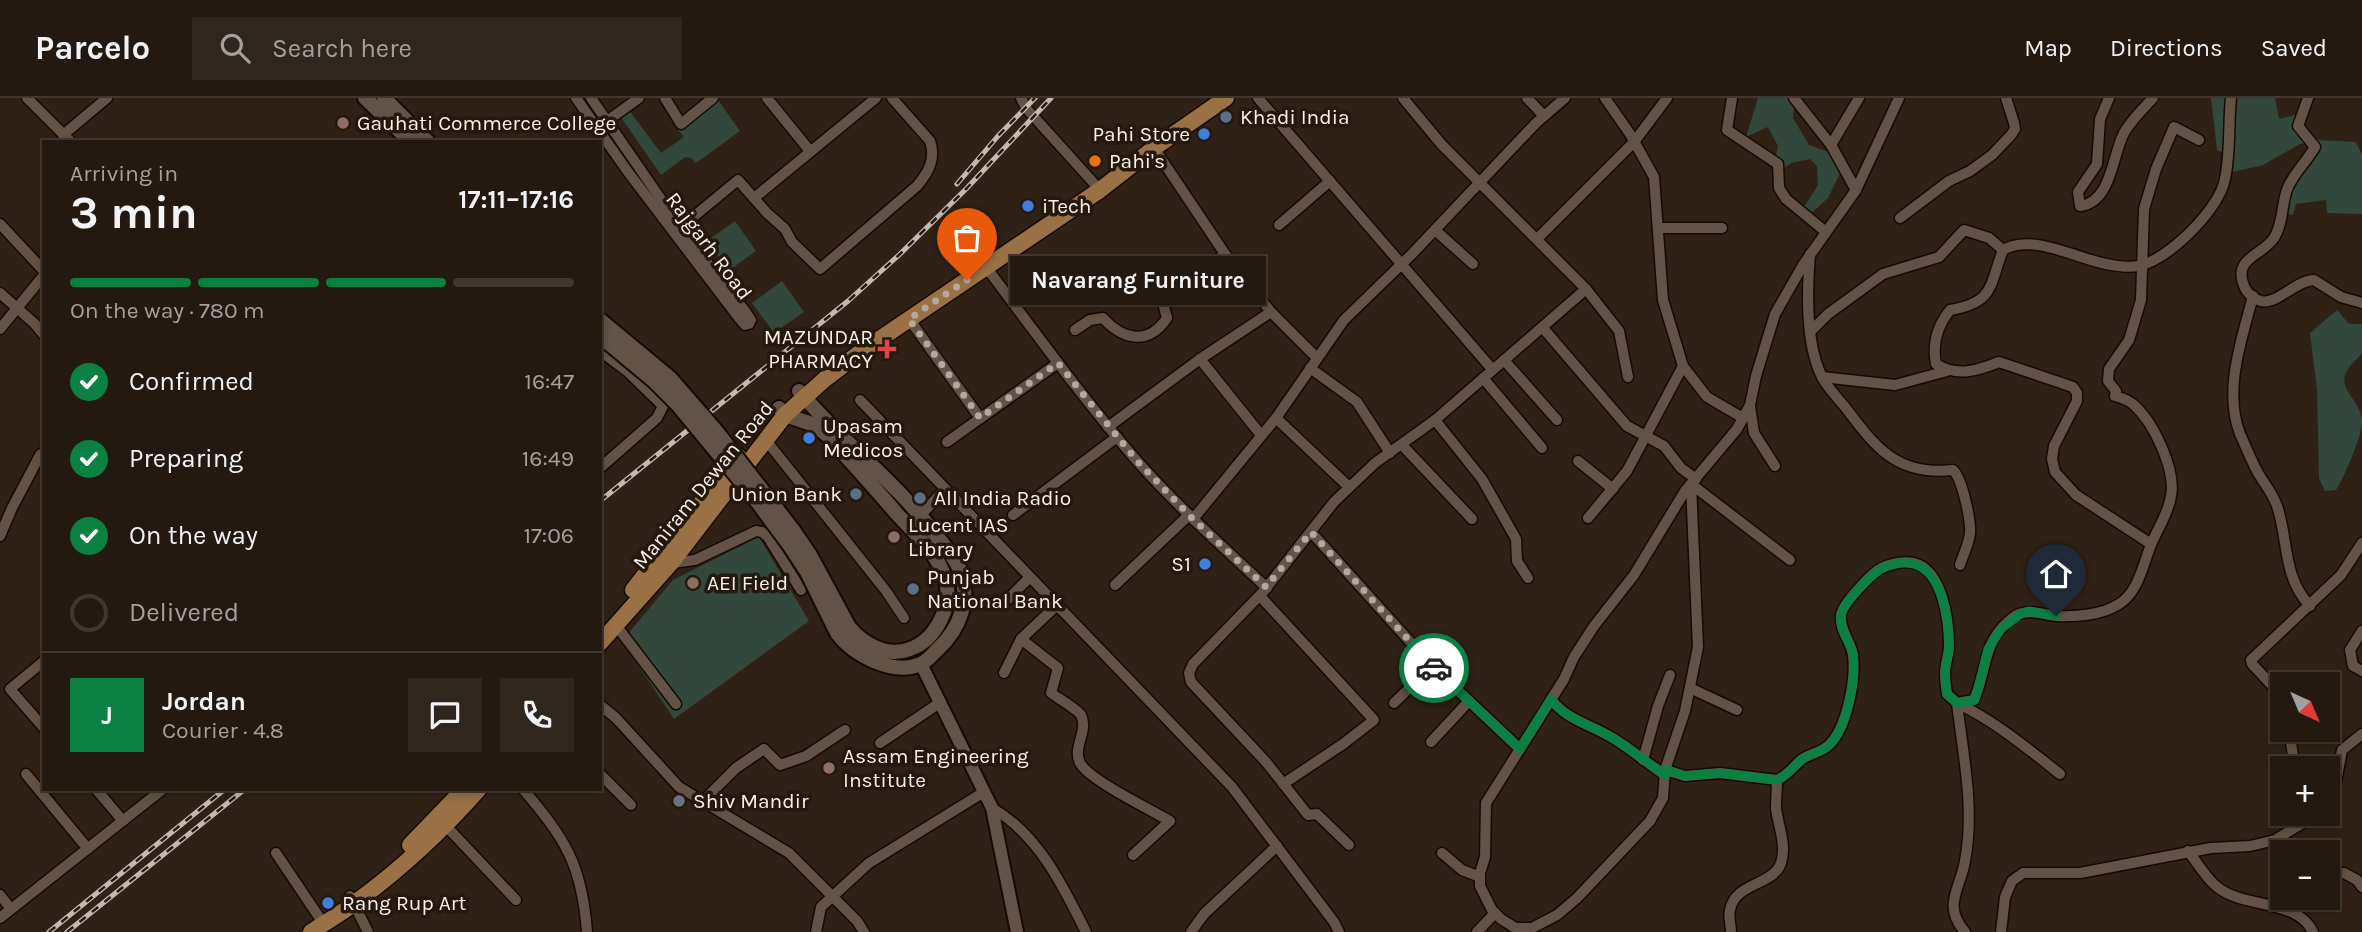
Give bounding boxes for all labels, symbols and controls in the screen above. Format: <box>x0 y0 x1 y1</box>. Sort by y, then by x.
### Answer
search box <box>192 17 682 80</box>
text: Parcelo <box>35 29 150 67</box>
icon: search <box>216 29 254 67</box>
text: Search here <box>272 33 412 64</box>
text: Map <box>2024 34 2072 62</box>
text: Directions <box>2110 34 2223 62</box>
text: Saved <box>2261 34 2327 62</box>
place label: Khadi India <box>1240 105 1350 129</box>
marker: Khadi India <box>1218 109 1234 125</box>
place label: Gauhati Commerce College <box>357 111 616 135</box>
marker: Gauhati Commerce College <box>335 115 351 131</box>
place label: Pahi Store <box>1092 122 1190 146</box>
marker: Pahi Store <box>1196 126 1212 142</box>
place label: Pahi's <box>1109 149 1165 173</box>
marker: Pahi's <box>1087 153 1103 169</box>
text: Arriving in <box>70 160 178 187</box>
text: 17:11–17:16 <box>458 184 574 215</box>
text: 3 min <box>70 186 198 240</box>
street label: Rajgarh Road <box>661 188 757 304</box>
place label: iTech <box>1042 194 1092 218</box>
marker: iTech <box>1020 198 1036 214</box>
pin <box>937 208 997 280</box>
icon: bag <box>948 219 986 257</box>
callout: Navarang Furniture <box>1009 256 1264 304</box>
text: Navarang Furniture <box>1031 267 1245 294</box>
text: On the way · 780 m <box>70 297 265 324</box>
place label: MAZUNDAR PHARMACY <box>764 325 873 373</box>
marker: MAZUNDAR PHARMACY <box>879 341 895 357</box>
icon: check <box>70 363 108 401</box>
text: Confirmed <box>129 366 254 397</box>
text: 16:47 <box>524 368 574 395</box>
street label: Maniram Dewan Road <box>628 396 778 574</box>
place label: Upasam Medicos <box>823 414 904 462</box>
marker: Upasam Medicos <box>801 430 817 446</box>
icon: check <box>70 440 108 478</box>
text: Preparing <box>129 443 243 474</box>
text: 16:49 <box>522 445 574 472</box>
place label: Union Bank <box>731 482 842 506</box>
marker: Union Bank <box>848 486 864 502</box>
place label: All India Radio <box>934 486 1071 510</box>
marker: All India Radio <box>912 490 928 506</box>
place label: Lucent IAS Library <box>908 513 1008 561</box>
icon: check <box>70 517 108 555</box>
text: On the way <box>129 520 258 551</box>
text: 17:06 <box>523 522 574 549</box>
marker: Lucent IAS Library <box>886 529 902 545</box>
pin <box>2026 544 2086 616</box>
place label: S1 <box>1171 552 1191 576</box>
icon: home <box>2037 555 2075 593</box>
marker: S1 <box>1197 556 1213 572</box>
place label: Punjab National Bank <box>927 565 1063 613</box>
place label: AEI Field <box>707 571 788 595</box>
marker: AEI Field <box>685 575 701 591</box>
marker: Punjab National Bank <box>905 581 921 597</box>
text: Delivered <box>129 597 239 628</box>
courier <box>1399 633 1469 703</box>
icon: car <box>1415 649 1453 687</box>
north arrow <box>2270 672 2340 742</box>
map controls <box>2270 672 2340 910</box>
button: chat <box>408 678 482 752</box>
button: phone <box>500 678 574 752</box>
text: Jordan <box>162 686 246 717</box>
text: J <box>101 700 113 731</box>
text: Courier · 4.8 <box>162 717 284 744</box>
place label: Assam Engineering Institute <box>843 744 1029 792</box>
button: + <box>2270 756 2340 826</box>
marker: Assam Engineering Institute <box>821 760 837 776</box>
place label: Shiv Mandir <box>693 789 809 813</box>
marker: Shiv Mandir <box>671 793 687 809</box>
button: − <box>2270 840 2340 910</box>
place label: Rang Rup Art <box>342 891 466 915</box>
marker: Rang Rup Art <box>320 895 336 911</box>

